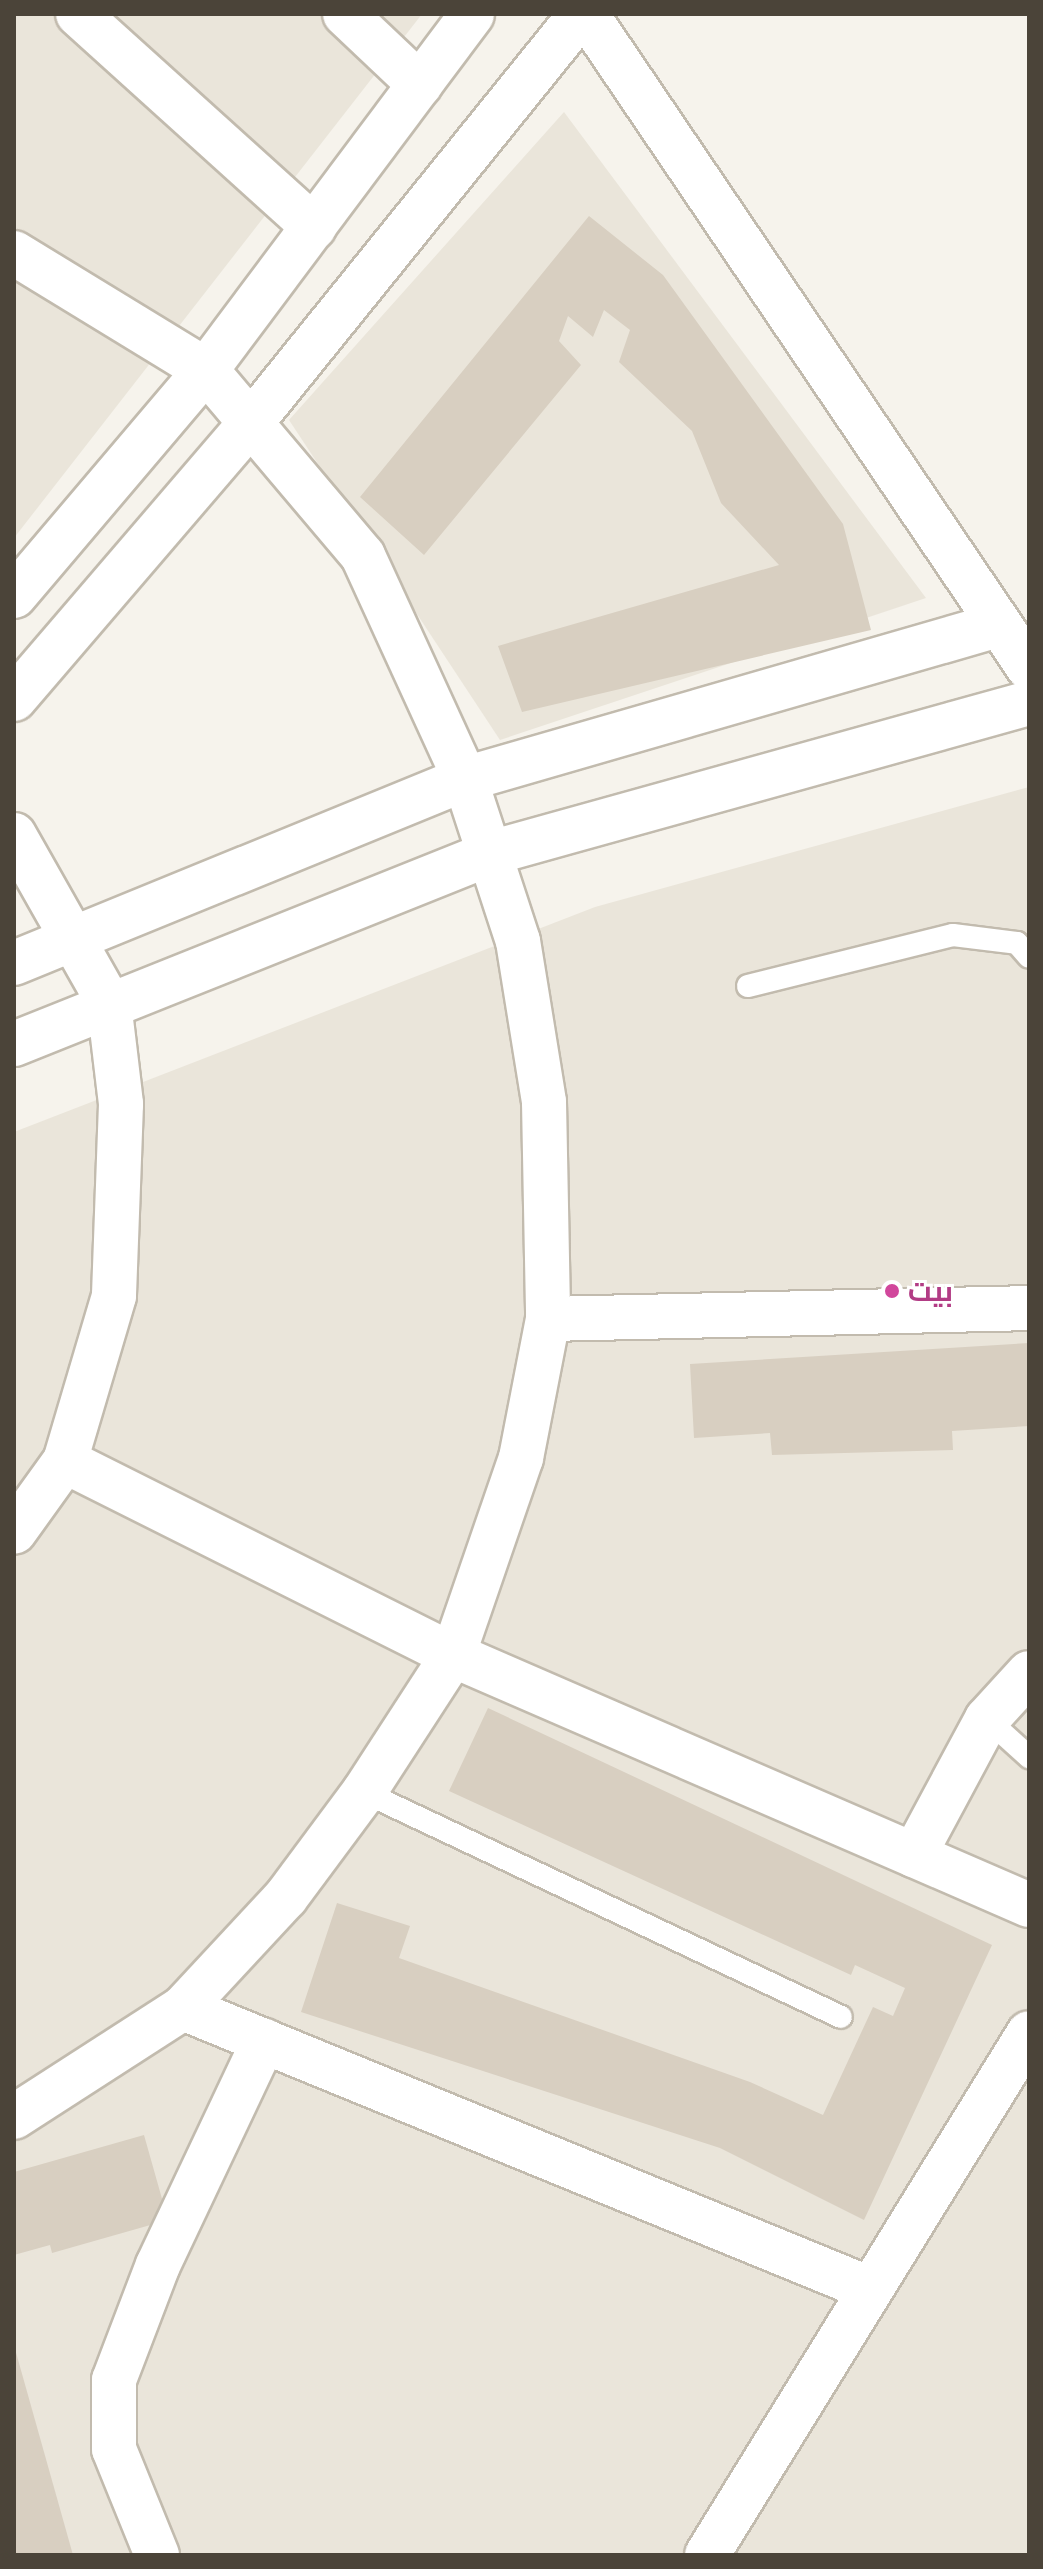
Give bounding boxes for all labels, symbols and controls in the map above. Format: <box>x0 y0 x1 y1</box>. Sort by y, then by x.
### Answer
place label: بيت <box>908 1274 953 1308</box>
marker: بيت <box>883 1282 901 1300</box>

